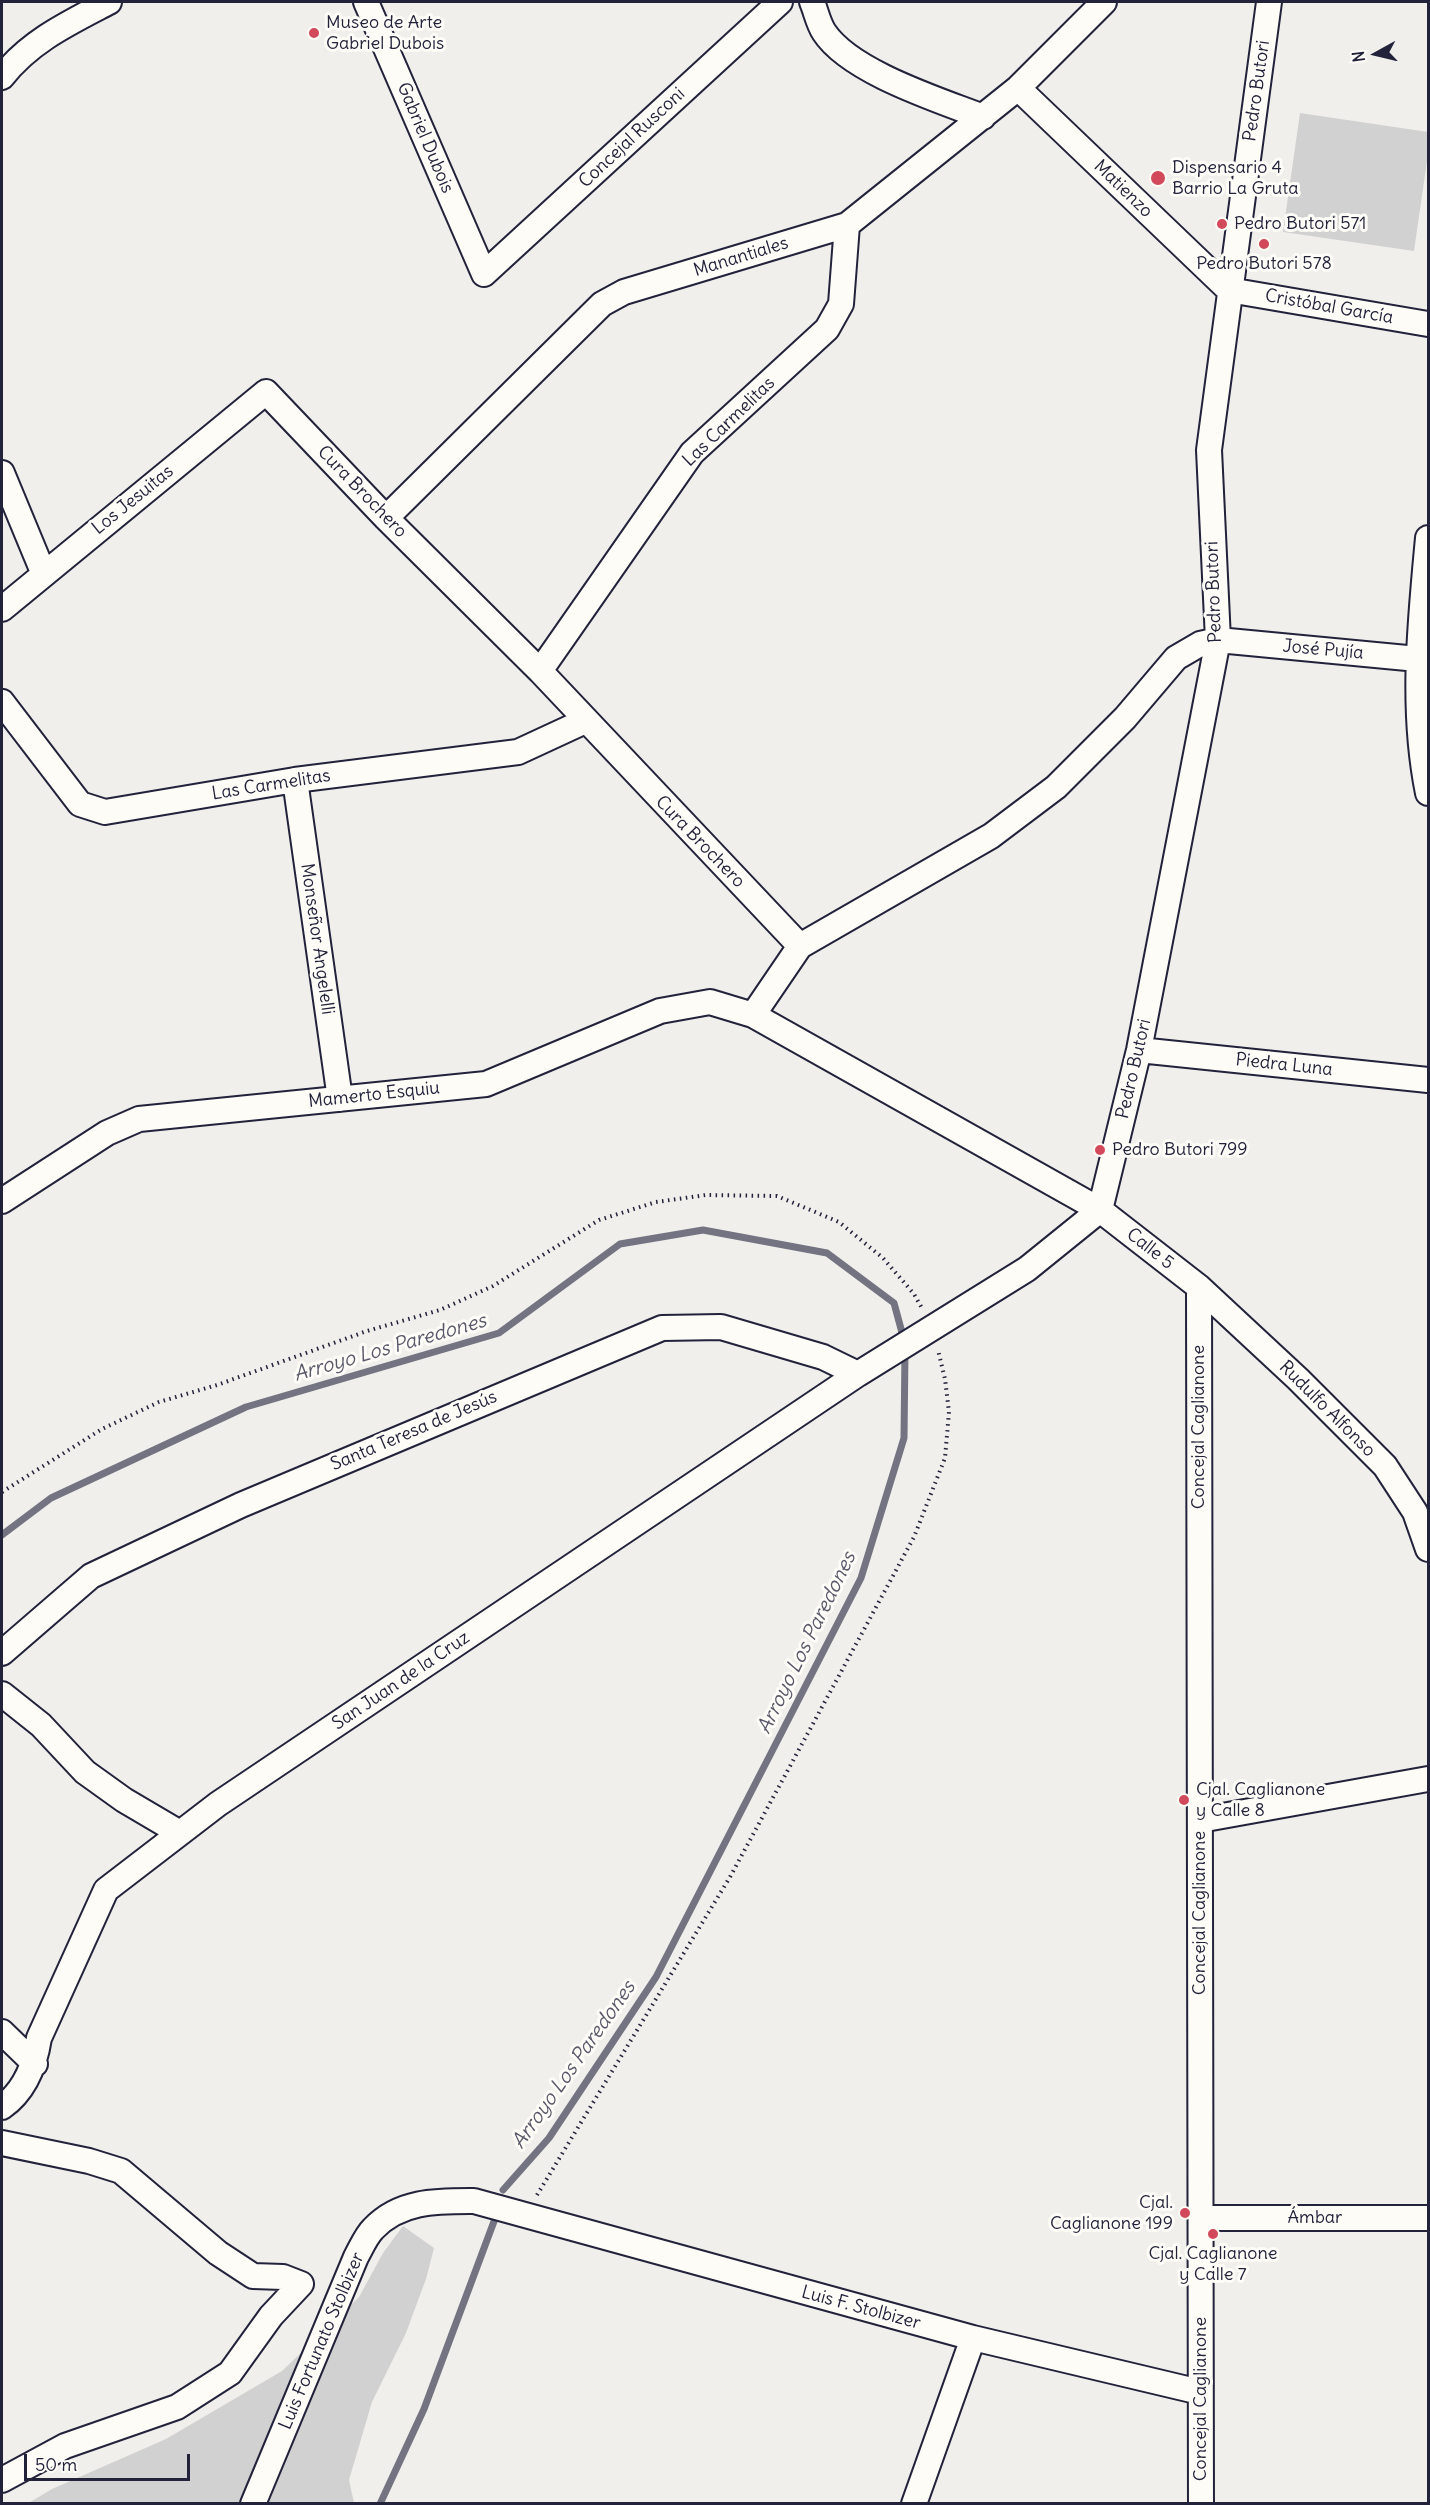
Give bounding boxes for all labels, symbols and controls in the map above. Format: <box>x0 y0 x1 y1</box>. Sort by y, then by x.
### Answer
place label: Museo de Arte Gabriel Dubois <box>326 12 444 54</box>
north arrow <box>1346 24 1406 84</box>
marker: Museo de Arte Gabriel Dubois <box>307 26 321 40</box>
street label: Pedro Butori <box>1239 39 1275 143</box>
text: N <box>1348 50 1369 63</box>
street label: Gabriel Dubois <box>392 79 458 197</box>
street label: Concejal Rusconi <box>575 83 689 193</box>
street label: Matienzo <box>1089 156 1157 222</box>
place label: Dispensario 4 Barrio La Gruta <box>1172 157 1299 200</box>
marker: Dispensario 4 Barrio La Gruta <box>1149 169 1167 187</box>
place label: Pedro Butori 571 <box>1234 213 1366 235</box>
marker: Pedro Butori 571 <box>1215 217 1229 231</box>
street label: Manantiales <box>691 232 791 282</box>
marker: Pedro Butori 578 <box>1257 237 1271 251</box>
place label: Pedro Butori 578 <box>1196 253 1332 275</box>
street label: Cristóbal García <box>1263 285 1395 329</box>
street label: Las Carmelitas <box>678 373 780 471</box>
street label: Cura Brochero <box>313 442 411 542</box>
street label: Los Jesuitas <box>88 461 178 539</box>
street label: Pedro Butori <box>1201 541 1227 643</box>
street label: José Pujía <box>1282 636 1364 664</box>
street label: Las Carmelitas <box>210 765 332 805</box>
street label: Cura Brochero <box>651 792 749 892</box>
street label: Monseñor Angelelli <box>296 862 338 1016</box>
street label: Pedro Butori <box>1112 1017 1156 1121</box>
street label: Piedra Luna <box>1234 1049 1334 1081</box>
street label: Mamerto Esquiu <box>307 1077 441 1113</box>
place label: Pedro Butori 799 <box>1112 1139 1248 1161</box>
marker: Pedro Butori 799 <box>1093 1143 1107 1157</box>
street label: Calle 5 <box>1122 1224 1178 1274</box>
water label: Arroyo Los Paredones <box>291 1309 489 1387</box>
street label: Concejal Caglianone <box>1188 1345 1210 1509</box>
street label: Rudulfo Alfonso <box>1274 1356 1380 1462</box>
street label: Santa Teresa de Jesús <box>328 1386 500 1476</box>
water label: Arroyo Los Paredones <box>753 1548 861 1738</box>
street label: San Juan de la Cruz <box>328 1627 474 1735</box>
place label: Cjal. Caglianone y Calle 8 <box>1196 1779 1325 1822</box>
marker: Cjal. Caglianone y Calle 8 <box>1177 1793 1191 1807</box>
street label: Concejal Caglianone <box>1189 1831 1211 1995</box>
water label: Arroyo Los Paredones <box>507 1977 641 2153</box>
place label: Cjal. Caglianone 199 <box>1050 2192 1173 2234</box>
marker: Cjal. Caglianone 199 <box>1178 2206 1192 2220</box>
street label: Ámbar <box>1288 2207 1342 2229</box>
marker: Cjal. Caglianone y Calle 7 <box>1206 2227 1220 2241</box>
place label: Cjal. Caglianone y Calle 7 <box>1148 2243 1278 2286</box>
street label: Luis Fortunato Stolbizer <box>275 2249 369 2433</box>
street label: Luis F. Stolbizer <box>799 2282 923 2334</box>
street label: Concejal Caglianone <box>1190 2317 1212 2481</box>
scale bar <box>27 2442 194 2480</box>
text: 50 m <box>35 2453 77 2476</box>

